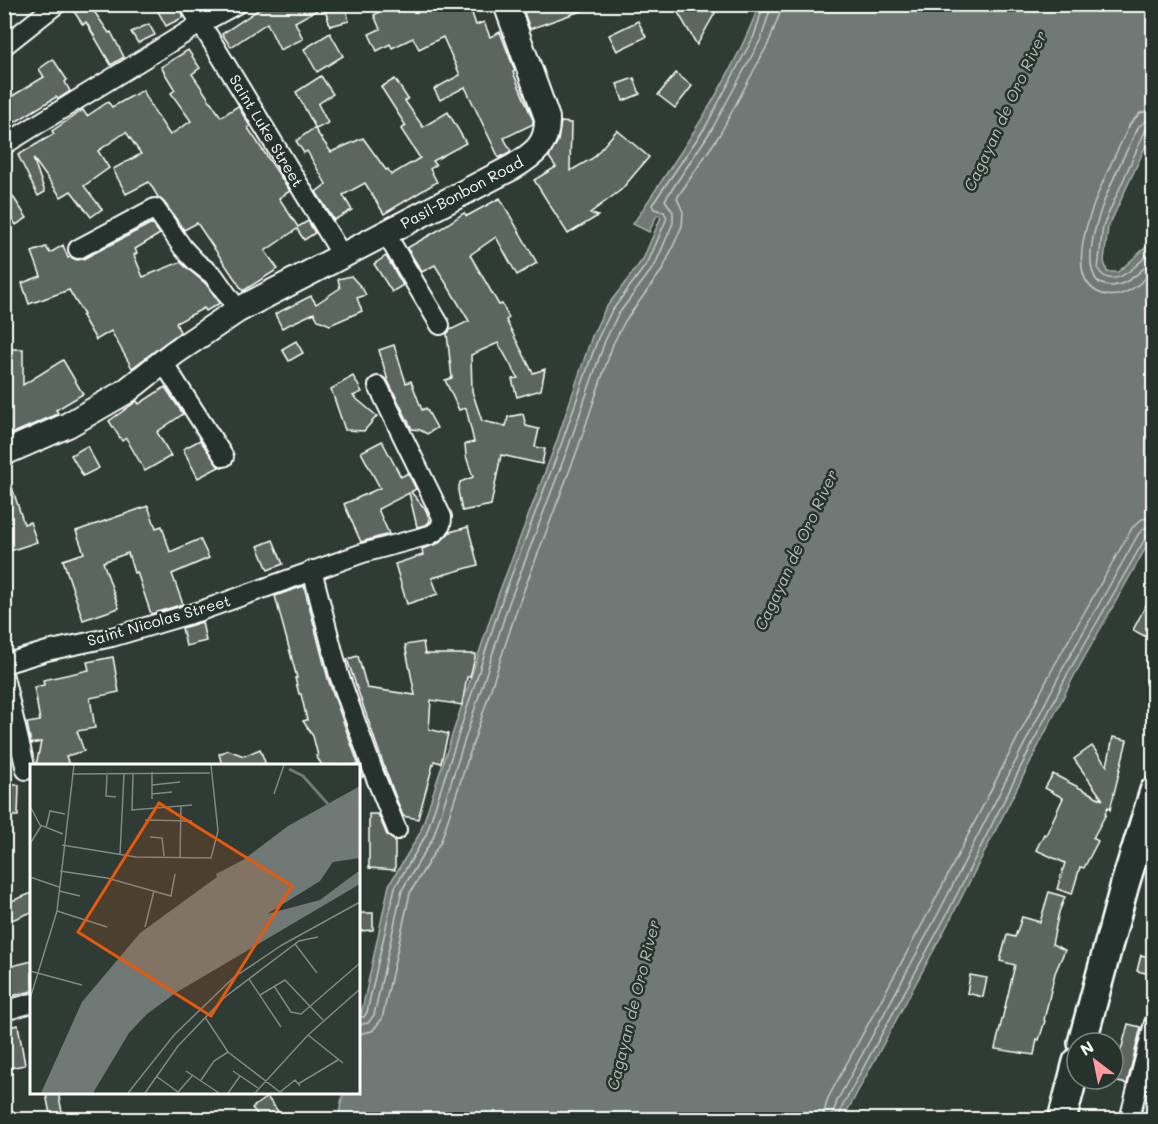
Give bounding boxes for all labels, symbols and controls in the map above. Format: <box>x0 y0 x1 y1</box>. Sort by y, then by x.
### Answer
water label: Cagayan de Oro River <box>958 27 1051 195</box>
street label: Saint Luke Street <box>225 70 308 190</box>
street label: Pasil-Bonbon Road <box>397 151 526 233</box>
water label: Cagayan de Oro River <box>749 466 842 634</box>
street label: Saint Nicolas Street <box>85 590 233 650</box>
inset map <box>30 764 360 1094</box>
water label: Cagayan de Oro River <box>601 917 664 1092</box>
north arrow <box>1065 1031 1125 1091</box>
text: N <box>1076 1036 1098 1060</box>

